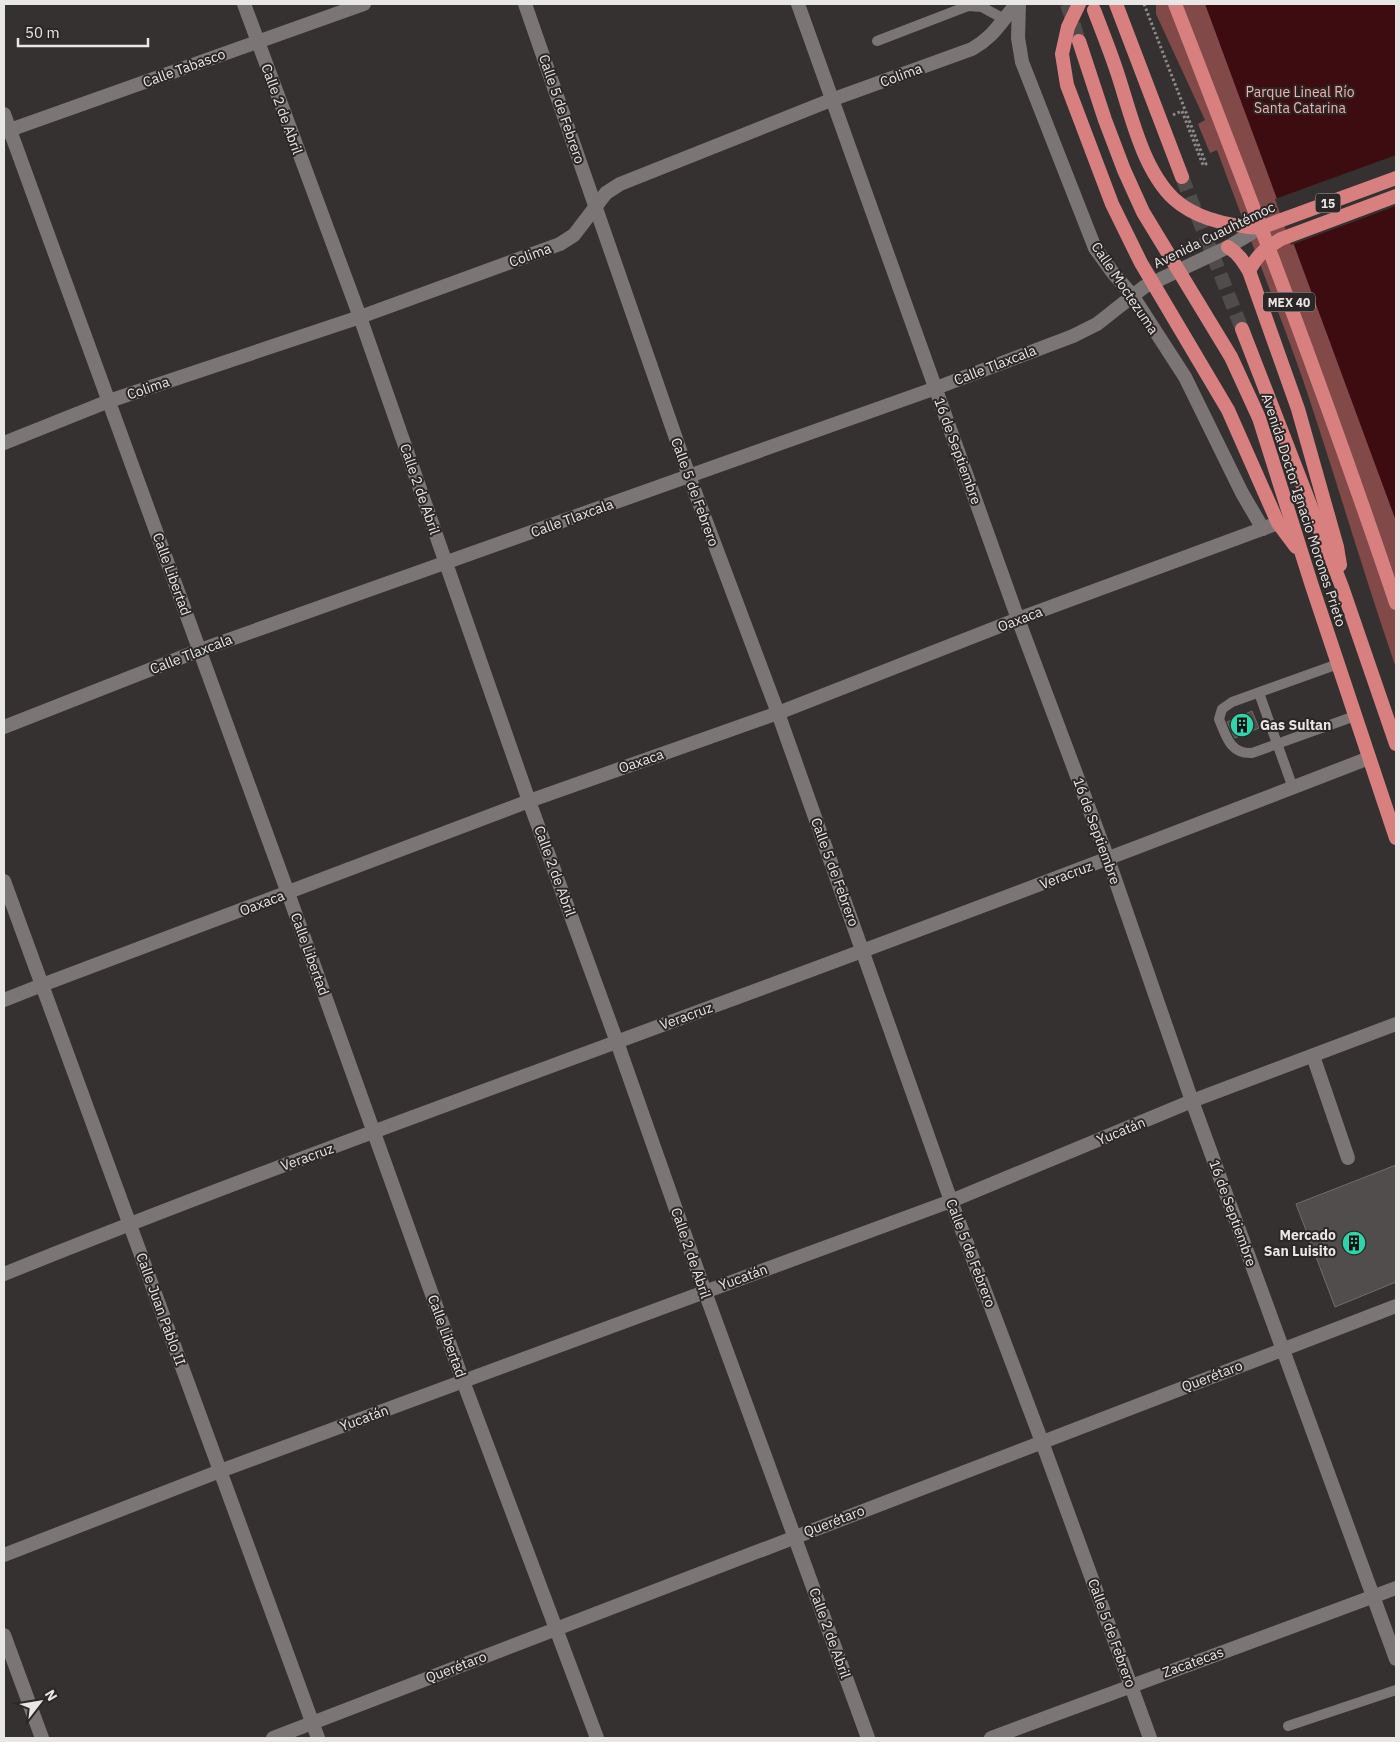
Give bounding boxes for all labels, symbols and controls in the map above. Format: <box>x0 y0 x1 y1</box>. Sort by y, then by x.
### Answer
scale bar <box>18 15 148 47</box>
text: 50 m <box>25 23 60 42</box>
street label: Calle Tabasco <box>140 45 228 91</box>
street label: Calle 5 de Febrero <box>535 52 589 166</box>
street label: Colima <box>877 59 925 91</box>
street label: Calle 2 de Abril <box>257 61 307 157</box>
park label: Parque Lineal Río Santa Catarina <box>1246 83 1355 117</box>
road number: 15 <box>1316 194 1340 212</box>
street label: Avenida Cuauhtémoc <box>1150 198 1278 272</box>
street label: Calle Moctezuma <box>1087 238 1163 338</box>
street label: Colima <box>506 239 554 271</box>
road number: MEX 40 <box>1263 292 1315 312</box>
street label: Calle Tlaxcala <box>951 341 1039 389</box>
street label: Colima <box>124 372 172 404</box>
street label: Avenida Doctor Ignacio Morones Prieto <box>1258 391 1350 629</box>
street label: 16 de Septiembre <box>930 395 986 507</box>
street label: Calle 5 de Febrero <box>667 435 723 549</box>
street label: Calle 2 de Abril <box>396 441 444 537</box>
street label: Calle Tlaxcala <box>528 495 616 541</box>
street label: Calle Libertad <box>149 530 195 618</box>
street label: Oaxaca <box>995 602 1045 636</box>
street label: Calle Tlaxcala <box>147 630 235 678</box>
building icon: Gas Sultan <box>1229 712 1255 738</box>
place label: Gas Sultan <box>1260 716 1331 734</box>
street label: Oaxaca <box>616 745 666 777</box>
street label: 16 de Septiembre <box>1069 775 1125 887</box>
street label: Calle 5 de Febrero <box>807 815 863 929</box>
street label: Calle 2 de Abril <box>530 823 580 919</box>
street label: Veracruz <box>1037 857 1095 893</box>
street label: Oaxaca <box>237 886 287 920</box>
street label: Calle Libertad <box>287 910 333 998</box>
street label: Veracruz <box>657 998 715 1034</box>
street label: Yucatán <box>1094 1113 1148 1149</box>
street label: Veracruz <box>278 1139 336 1175</box>
street label: 16 de Septiembre <box>1205 1157 1261 1269</box>
street label: Calle 5 de Febrero <box>942 1196 1000 1310</box>
street label: Calle 2 de Abril <box>667 1205 715 1301</box>
place label: Mercado San Luisito <box>1264 1226 1336 1260</box>
building icon: Mercado San Luisito <box>1341 1230 1367 1256</box>
street label: Calle Juan Pablo II <box>132 1250 190 1368</box>
street label: Yucatán <box>716 1260 770 1294</box>
street label: Calle Libertad <box>424 1292 470 1380</box>
street label: Querétaro <box>1179 1356 1245 1396</box>
street label: Yucatán <box>337 1401 391 1435</box>
street label: Querétaro <box>801 1501 867 1541</box>
street label: Calle 5 de Febrero <box>1084 1576 1140 1690</box>
street label: Calle 2 de Abril <box>805 1585 855 1681</box>
street label: Zacatecas <box>1160 1643 1226 1681</box>
street label: Querétaro <box>423 1647 489 1687</box>
north arrow <box>15 1677 65 1727</box>
text: N <box>41 1686 61 1704</box>

